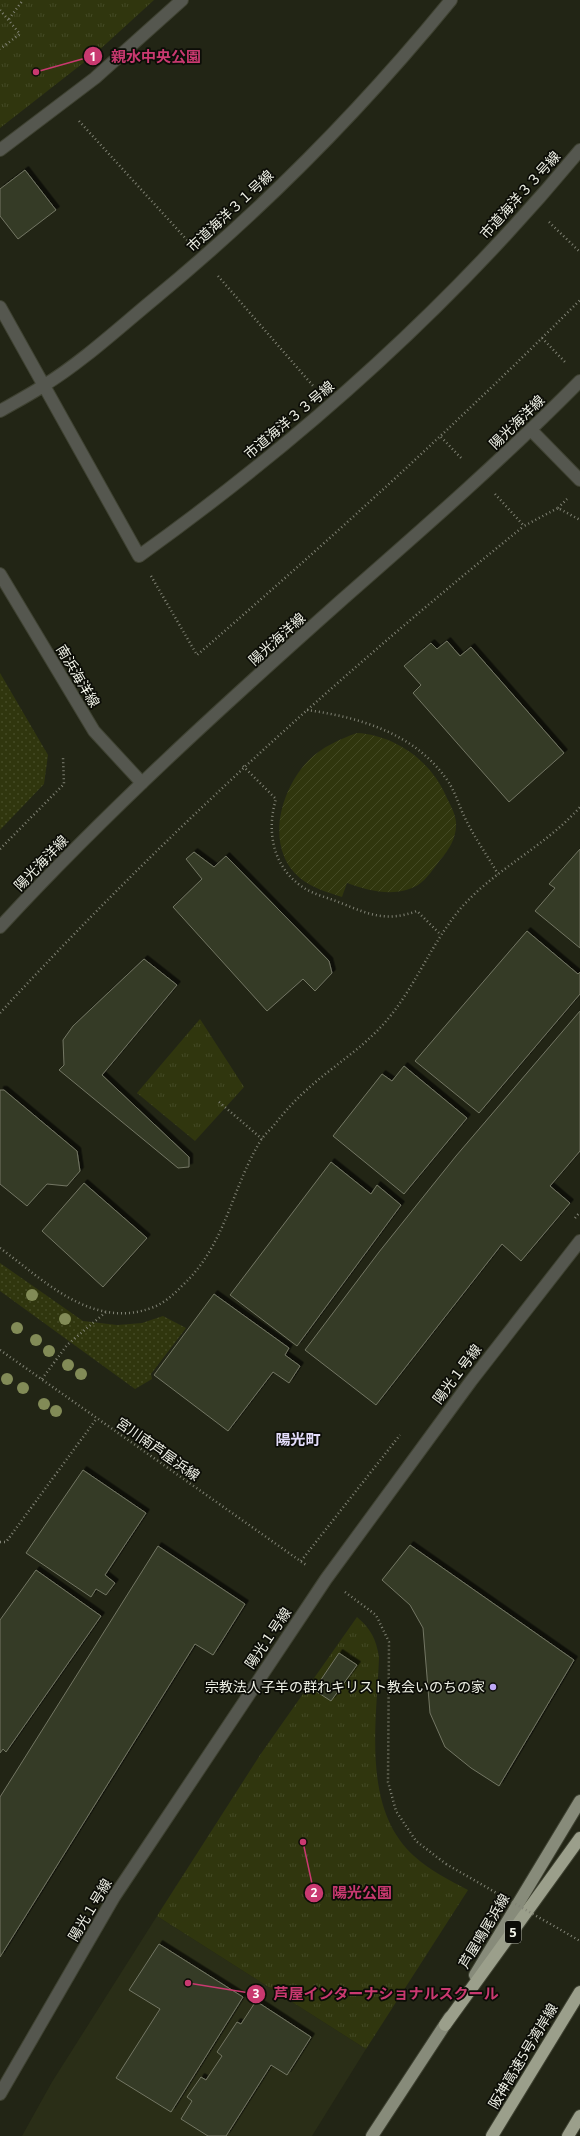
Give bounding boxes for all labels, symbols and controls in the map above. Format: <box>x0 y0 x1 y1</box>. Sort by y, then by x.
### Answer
callout: 親水中央公園 <box>83 43 209 70</box>
text: 親水中央公園 <box>111 46 201 66</box>
text: 1 <box>90 48 96 65</box>
street label: 市道海洋３３号線 <box>475 147 564 243</box>
street label: 市道海洋３１号線 <box>182 165 277 256</box>
street label: 市道海洋３３号線 <box>240 376 338 463</box>
street label: 陽光海洋線 <box>485 390 548 453</box>
street label: 陽光海洋線 <box>244 608 309 669</box>
street label: 南浜海洋線 <box>52 641 105 711</box>
street label: 陽光海洋線 <box>9 831 72 894</box>
street label: 陽光１号線 <box>428 1340 485 1407</box>
street label: 宮川南芦屋浜線 <box>113 1413 204 1484</box>
district label: 陽光町 <box>275 1429 321 1449</box>
street label: 陽光１号線 <box>240 1603 295 1672</box>
place label: 宗教法人子羊の群れキリスト教会いのちの家 <box>205 1677 485 1696</box>
marker: 宗教法人子羊の群れキリスト教会いのちの家 <box>488 1682 498 1692</box>
street label: 陽光１号線 <box>63 1875 116 1945</box>
callout: 陽光公園 <box>304 1879 400 1906</box>
text: 陽光公園 <box>332 1882 392 1902</box>
text: 2 <box>311 1884 318 1901</box>
street label: 芦屋鳴尾浜線 <box>454 1890 513 1972</box>
road number: 5 <box>505 1921 521 1943</box>
callout: 芦屋インターナショナルスクール <box>246 1980 507 2007</box>
text: 芦屋インターナショナルスクール <box>273 1983 499 2003</box>
text: 3 <box>253 1985 260 2002</box>
street label: 阪神高速5号湾岸線 <box>484 1999 562 2112</box>

